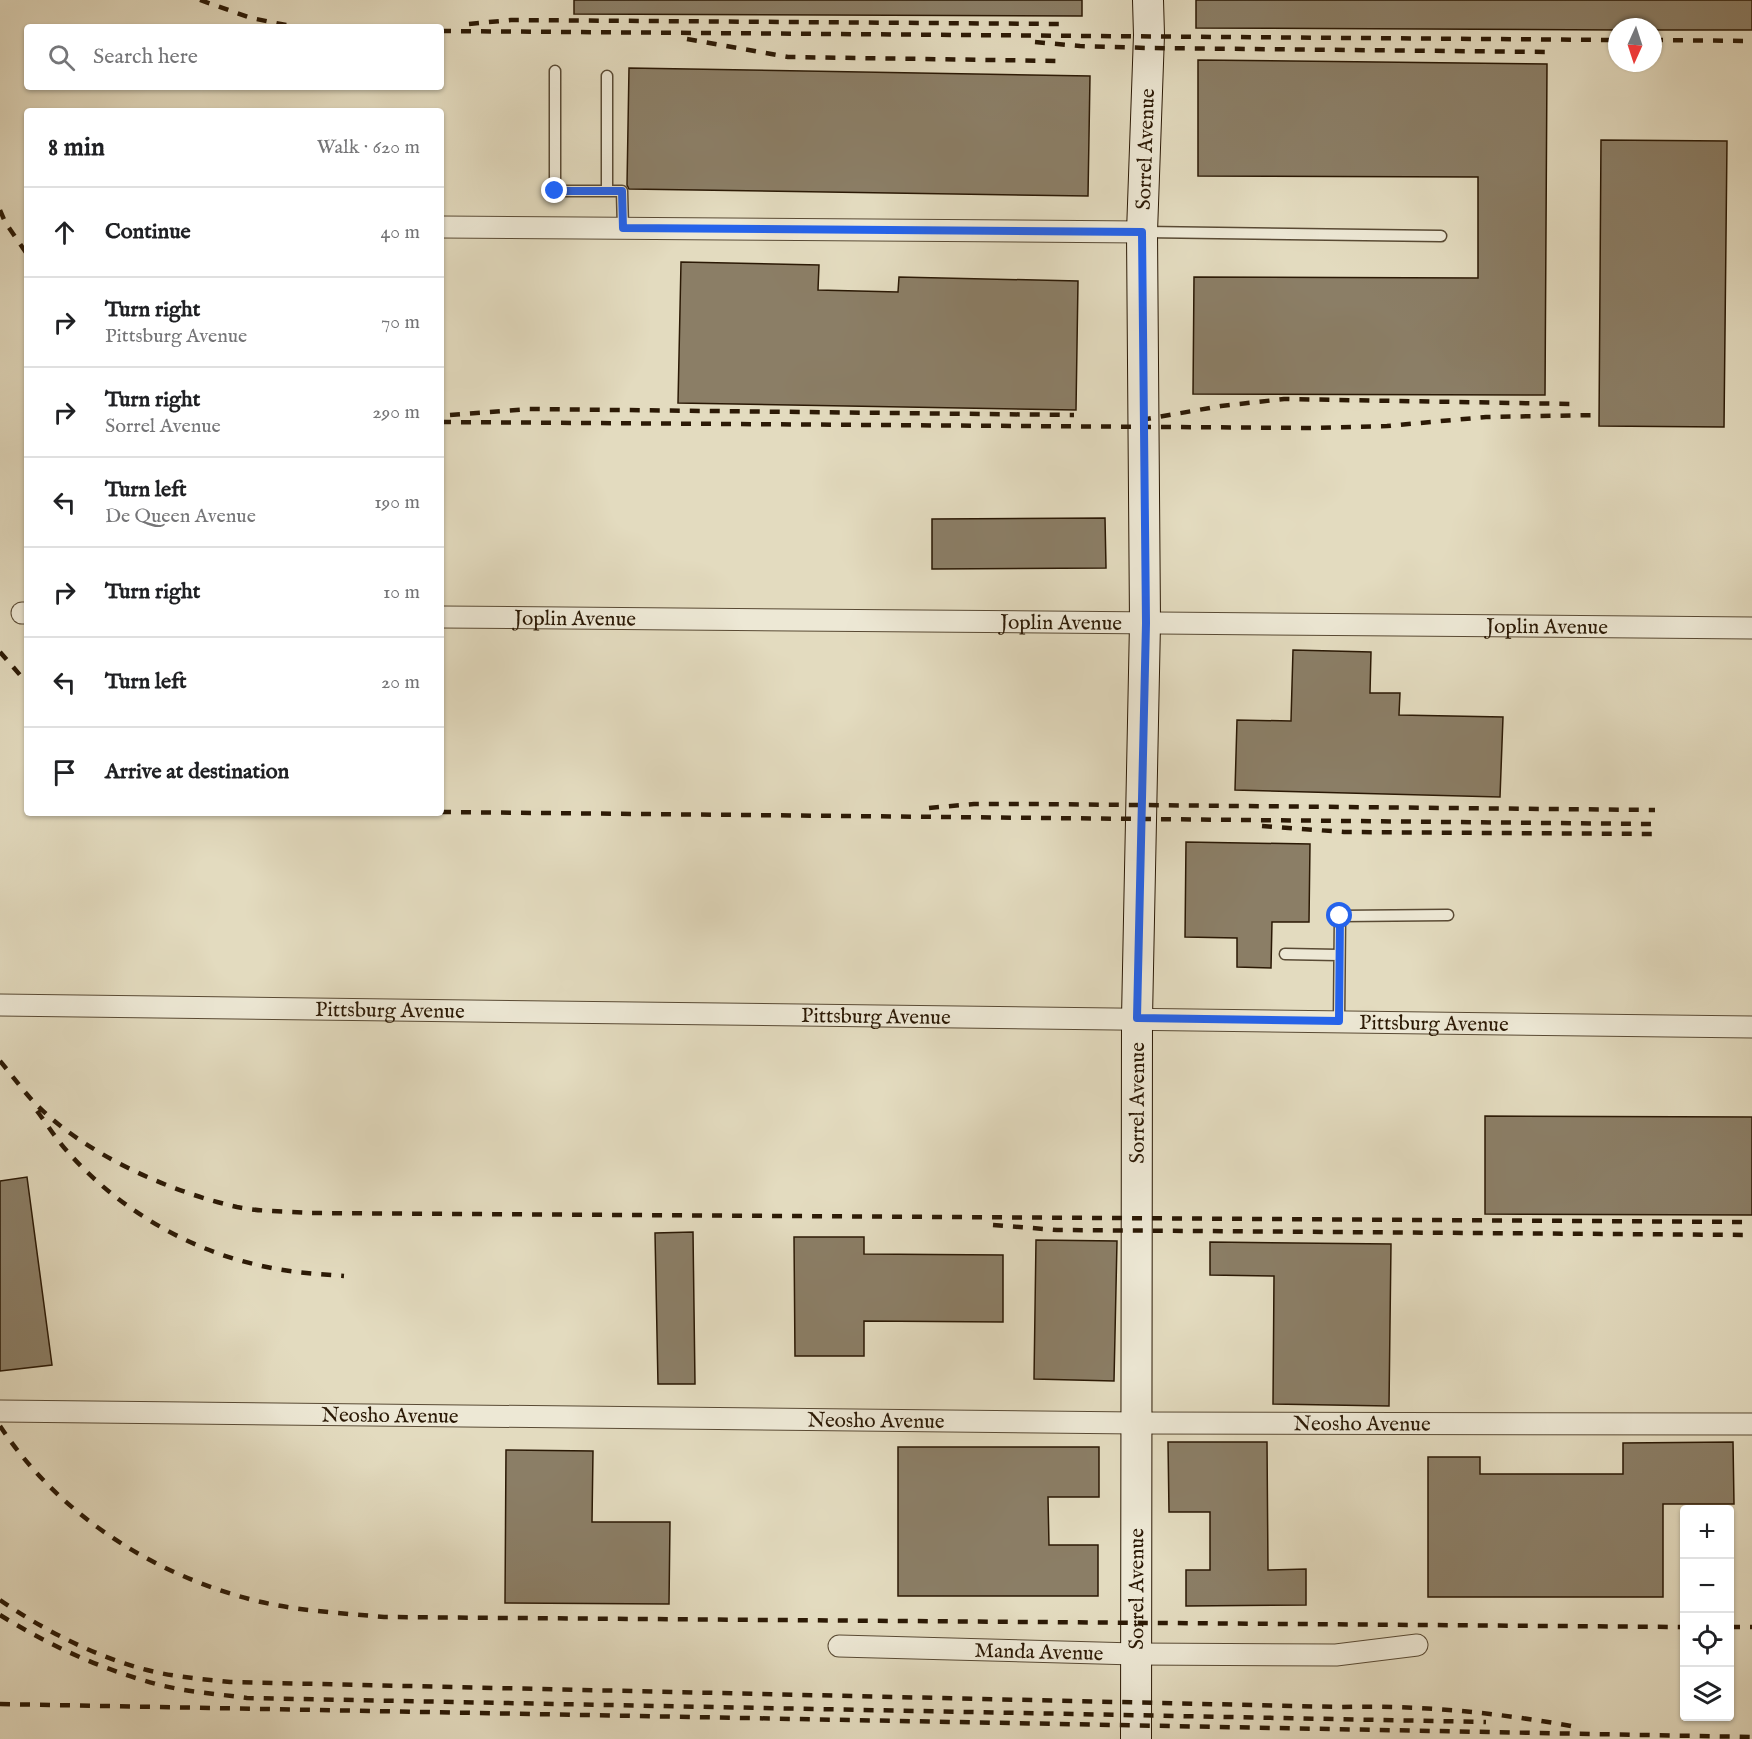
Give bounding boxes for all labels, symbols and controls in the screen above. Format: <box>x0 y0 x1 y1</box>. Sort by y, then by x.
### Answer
north arrow <box>1608 18 1662 72</box>
search box <box>24 24 444 90</box>
icon: search <box>45 41 78 74</box>
text: Search here <box>93 43 198 71</box>
street label: Sorrel Avenue <box>1131 88 1162 210</box>
text: 8 min <box>48 131 105 164</box>
text: Walk · 620 m <box>317 135 420 160</box>
route end <box>541 177 567 203</box>
icon: ahead <box>48 216 81 249</box>
text: Continue <box>105 218 191 246</box>
text: 40 m <box>381 220 420 245</box>
text: Turn right <box>105 296 200 324</box>
icon: right <box>48 306 81 339</box>
text: 70 m <box>381 310 420 335</box>
text: Pittsburg Avenue <box>105 324 247 349</box>
text: Turn right <box>105 386 200 414</box>
icon: right <box>48 396 81 429</box>
text: 290 m <box>372 400 420 425</box>
text: Sorrel Avenue <box>105 414 221 439</box>
text: Turn left <box>105 476 187 504</box>
icon: left <box>48 486 81 519</box>
text: 190 m <box>374 490 420 515</box>
text: De Queen Avenue <box>105 504 256 529</box>
icon: right <box>48 576 81 609</box>
text: Turn right <box>105 578 200 606</box>
text: 10 m <box>383 580 420 605</box>
street label: Joplin Avenue <box>512 606 636 634</box>
street label: Joplin Avenue <box>998 610 1122 638</box>
street label: Joplin Avenue <box>1484 614 1608 642</box>
icon: left <box>48 666 81 699</box>
text: Turn left <box>105 668 187 696</box>
text: 20 m <box>381 670 420 695</box>
icon: arrive <box>48 756 81 789</box>
text: Arrive at destination <box>105 758 289 786</box>
route start <box>1326 902 1352 928</box>
street label: Pittsburg Avenue <box>315 997 465 1026</box>
street label: Pittsburg Avenue <box>801 1003 951 1032</box>
street label: Pittsburg Avenue <box>1359 1010 1509 1039</box>
street label: Sorrel Avenue <box>1125 1042 1152 1164</box>
street label: Neosho Avenue <box>321 1402 459 1431</box>
street label: Neosho Avenue <box>807 1408 945 1436</box>
street label: Neosho Avenue <box>1293 1411 1431 1438</box>
map controls <box>1680 1505 1734 1721</box>
button: + <box>1680 1505 1734 1559</box>
street label: Sorrel Avenue <box>1124 1528 1151 1650</box>
button: − <box>1680 1559 1734 1613</box>
button: locate <box>1680 1613 1734 1667</box>
street label: Manda Avenue <box>974 1638 1104 1668</box>
button: layers <box>1680 1667 1734 1721</box>

